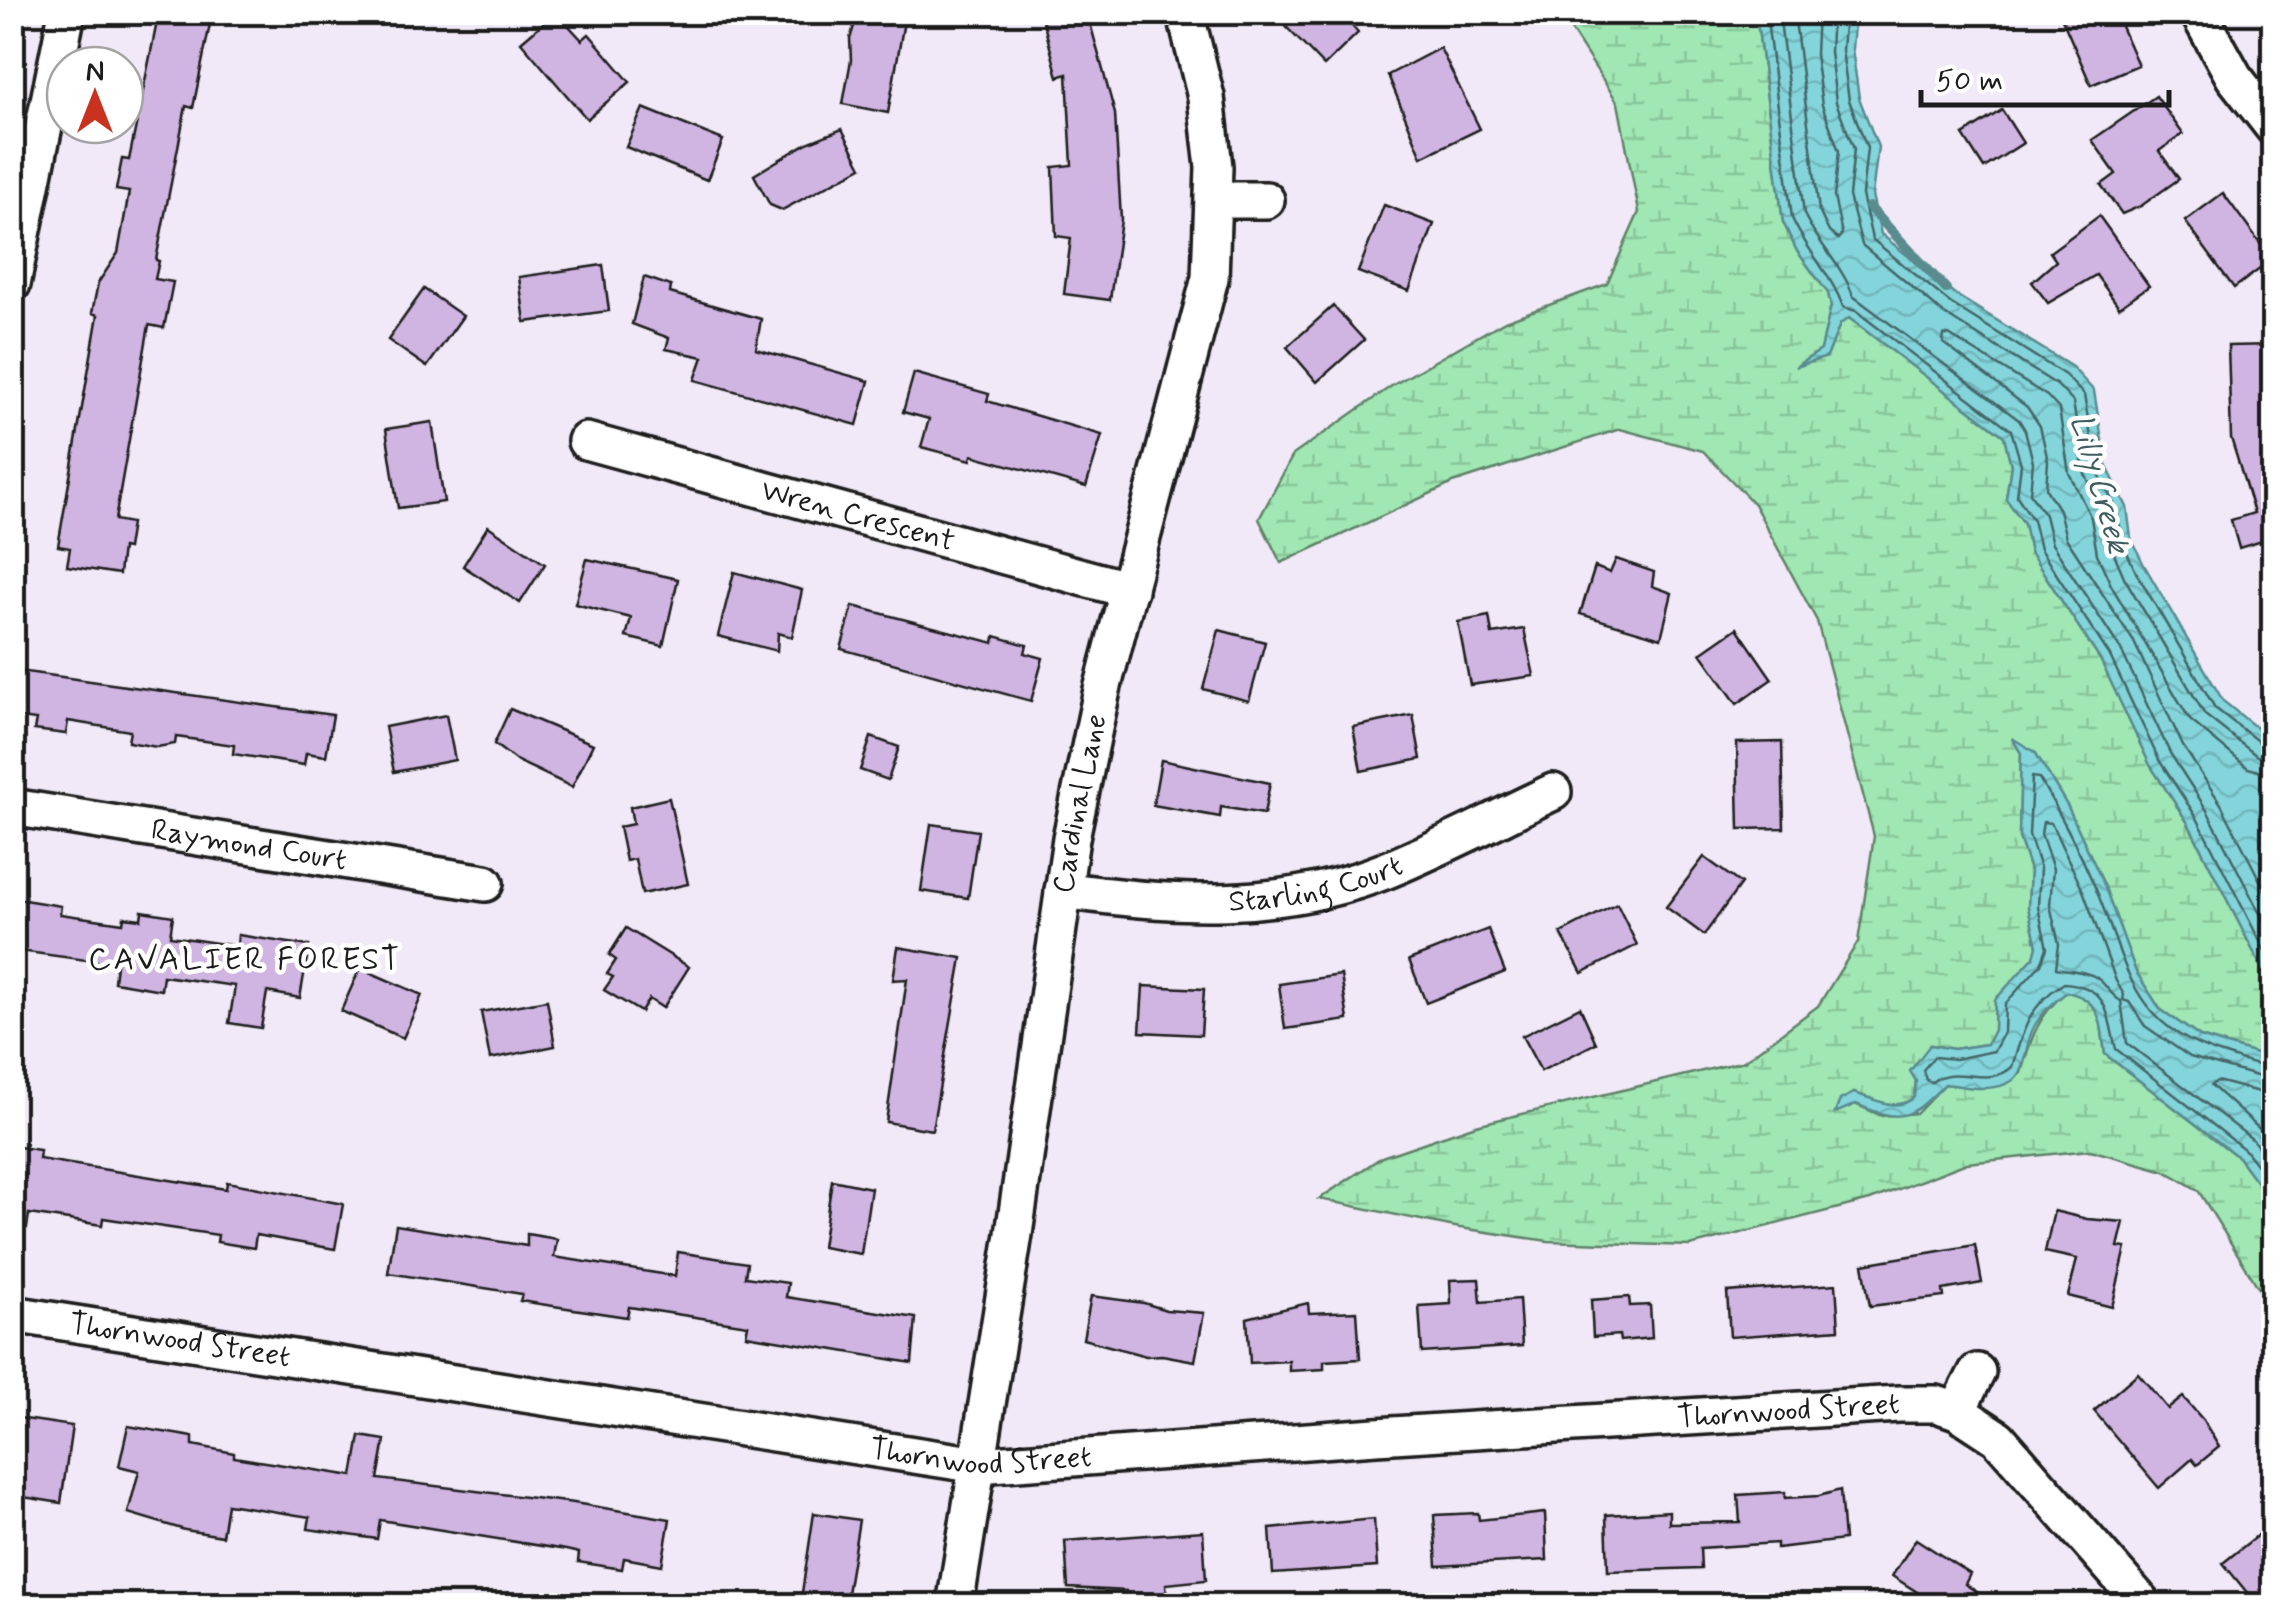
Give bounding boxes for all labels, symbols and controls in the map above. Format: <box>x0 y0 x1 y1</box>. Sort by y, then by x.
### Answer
north arrow <box>45 45 145 145</box>
scale bar <box>1921 45 2168 107</box>
text: N <box>86 54 104 91</box>
text: 50 m <box>1936 62 2003 101</box>
water label: Lilly Creek <box>2059 410 2139 560</box>
street label: Wren Crescent <box>757 470 959 561</box>
street label: Cardinal Lane <box>1044 711 1116 896</box>
street label: Raymond Court <box>148 810 350 880</box>
street label: Starling Court <box>1228 846 1409 921</box>
district label: CAVALIER FOREST <box>88 939 402 981</box>
street label: Thornwood Street <box>67 1304 293 1377</box>
street label: Thornwood Street <box>1676 1384 1901 1437</box>
street label: Thornwood Street <box>867 1429 1093 1485</box>

